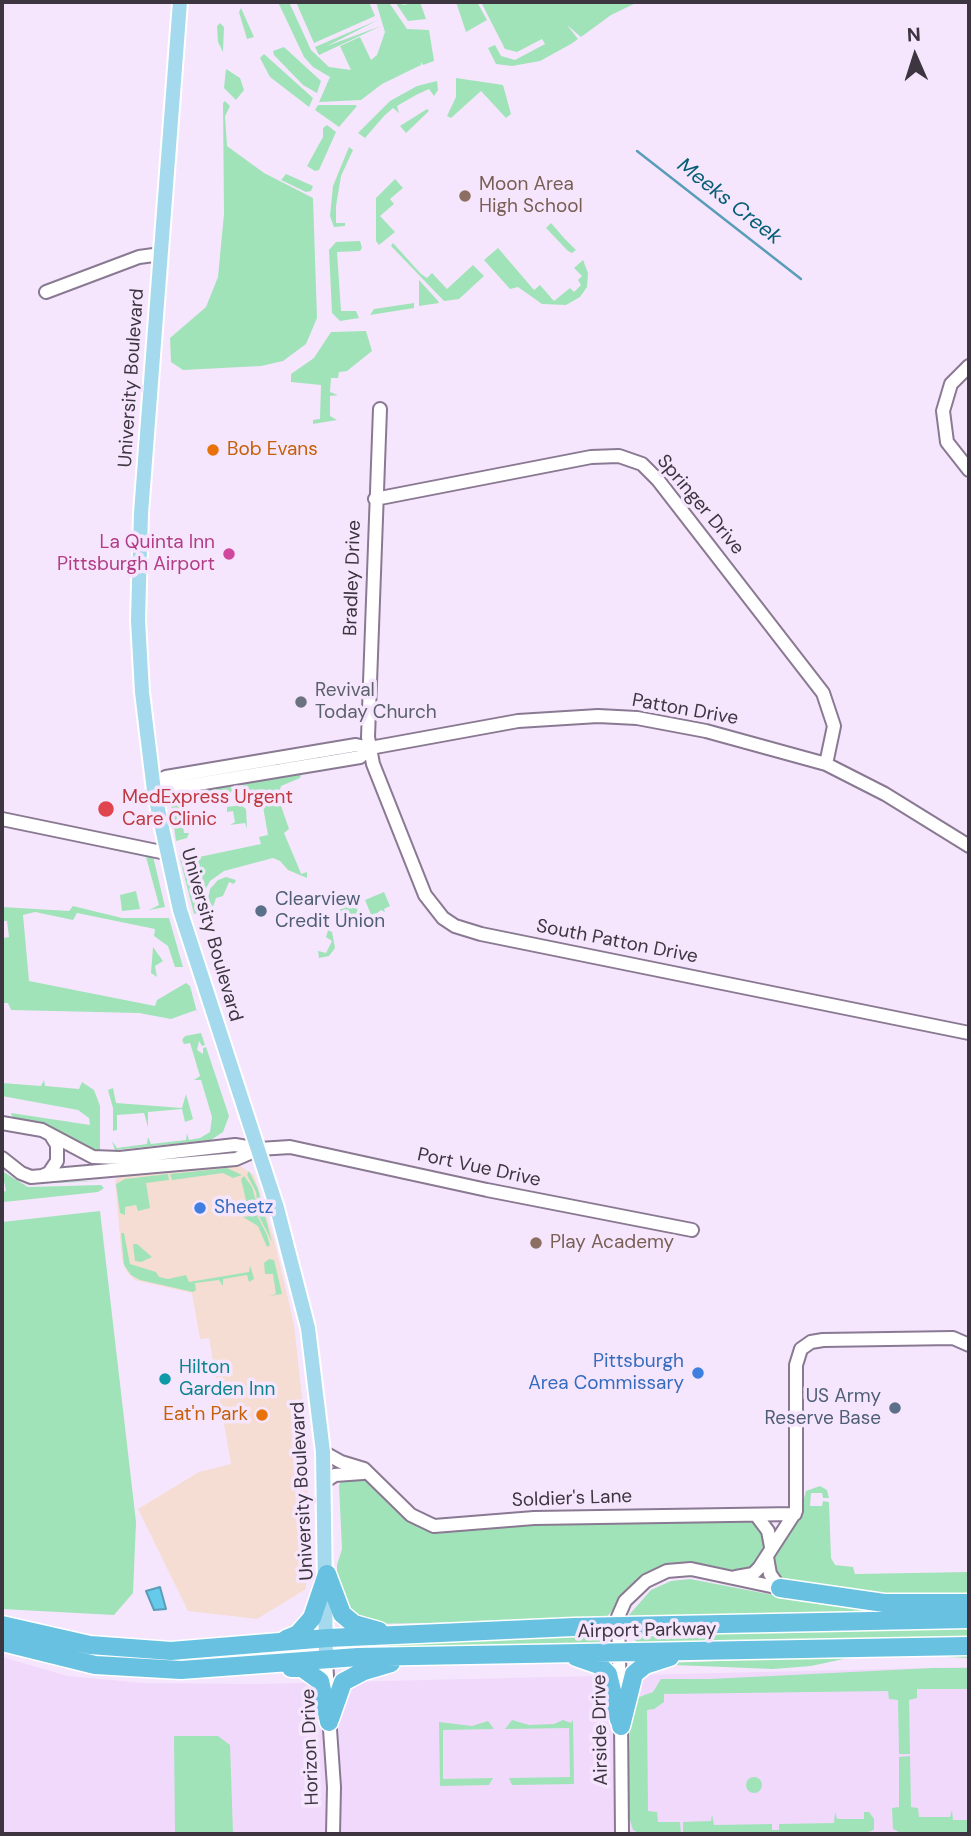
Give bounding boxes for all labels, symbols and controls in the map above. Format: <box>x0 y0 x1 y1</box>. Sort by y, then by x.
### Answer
north arrow <box>880 21 950 91</box>
text: N <box>906 22 921 47</box>
water label: Meeks Creek <box>672 153 786 251</box>
place label: Moon Area High School <box>479 174 583 218</box>
marker: Moon Area High School <box>457 188 473 204</box>
street label: University Boulevard <box>114 288 150 468</box>
place label: Bob Evans <box>227 439 318 461</box>
marker: Bob Evans <box>205 442 221 458</box>
street label: Springer Drive <box>652 450 748 560</box>
street label: Bradley Drive <box>340 520 366 636</box>
place label: La Quinta Inn Pittsburgh Airport <box>57 532 215 576</box>
marker: La Quinta Inn Pittsburgh Airport <box>221 546 237 562</box>
place label: Revival Today Church <box>315 680 437 724</box>
street label: Patton Drive <box>630 689 740 731</box>
marker: Revival Today Church <box>293 694 309 710</box>
place label: MedExpress Urgent Care Clinic <box>122 787 293 831</box>
marker: MedExpress Urgent Care Clinic <box>96 799 116 819</box>
street label: University Boulevard <box>175 846 247 1024</box>
place label: Clearview Credit Union <box>275 889 385 933</box>
marker: Clearview Credit Union <box>253 903 269 919</box>
street label: South Patton Drive <box>534 915 700 969</box>
street label: Port Vue Drive <box>415 1144 543 1192</box>
place label: Sheetz <box>214 1197 273 1219</box>
marker: Sheetz <box>192 1200 208 1216</box>
place label: Play Academy <box>550 1232 674 1254</box>
marker: Play Academy <box>528 1235 544 1251</box>
place label: Pittsburgh Area Commissary <box>528 1351 684 1395</box>
place label: Hilton Garden Inn <box>179 1357 275 1401</box>
marker: Pittsburgh Area Commissary <box>690 1365 706 1381</box>
marker: Hilton Garden Inn <box>157 1371 173 1387</box>
place label: US Army Reserve Base <box>765 1386 881 1430</box>
marker: US Army Reserve Base <box>887 1400 903 1416</box>
street label: University Boulevard <box>287 1401 319 1581</box>
place label: Eat'n Park <box>163 1404 248 1426</box>
marker: Eat'n Park <box>254 1407 270 1423</box>
street label: Soldier's Lane <box>511 1486 633 1512</box>
street label: Airport Parkway <box>577 1618 717 1644</box>
street label: Airside Drive <box>589 1674 613 1786</box>
street label: Horizon Drive <box>298 1688 324 1806</box>

